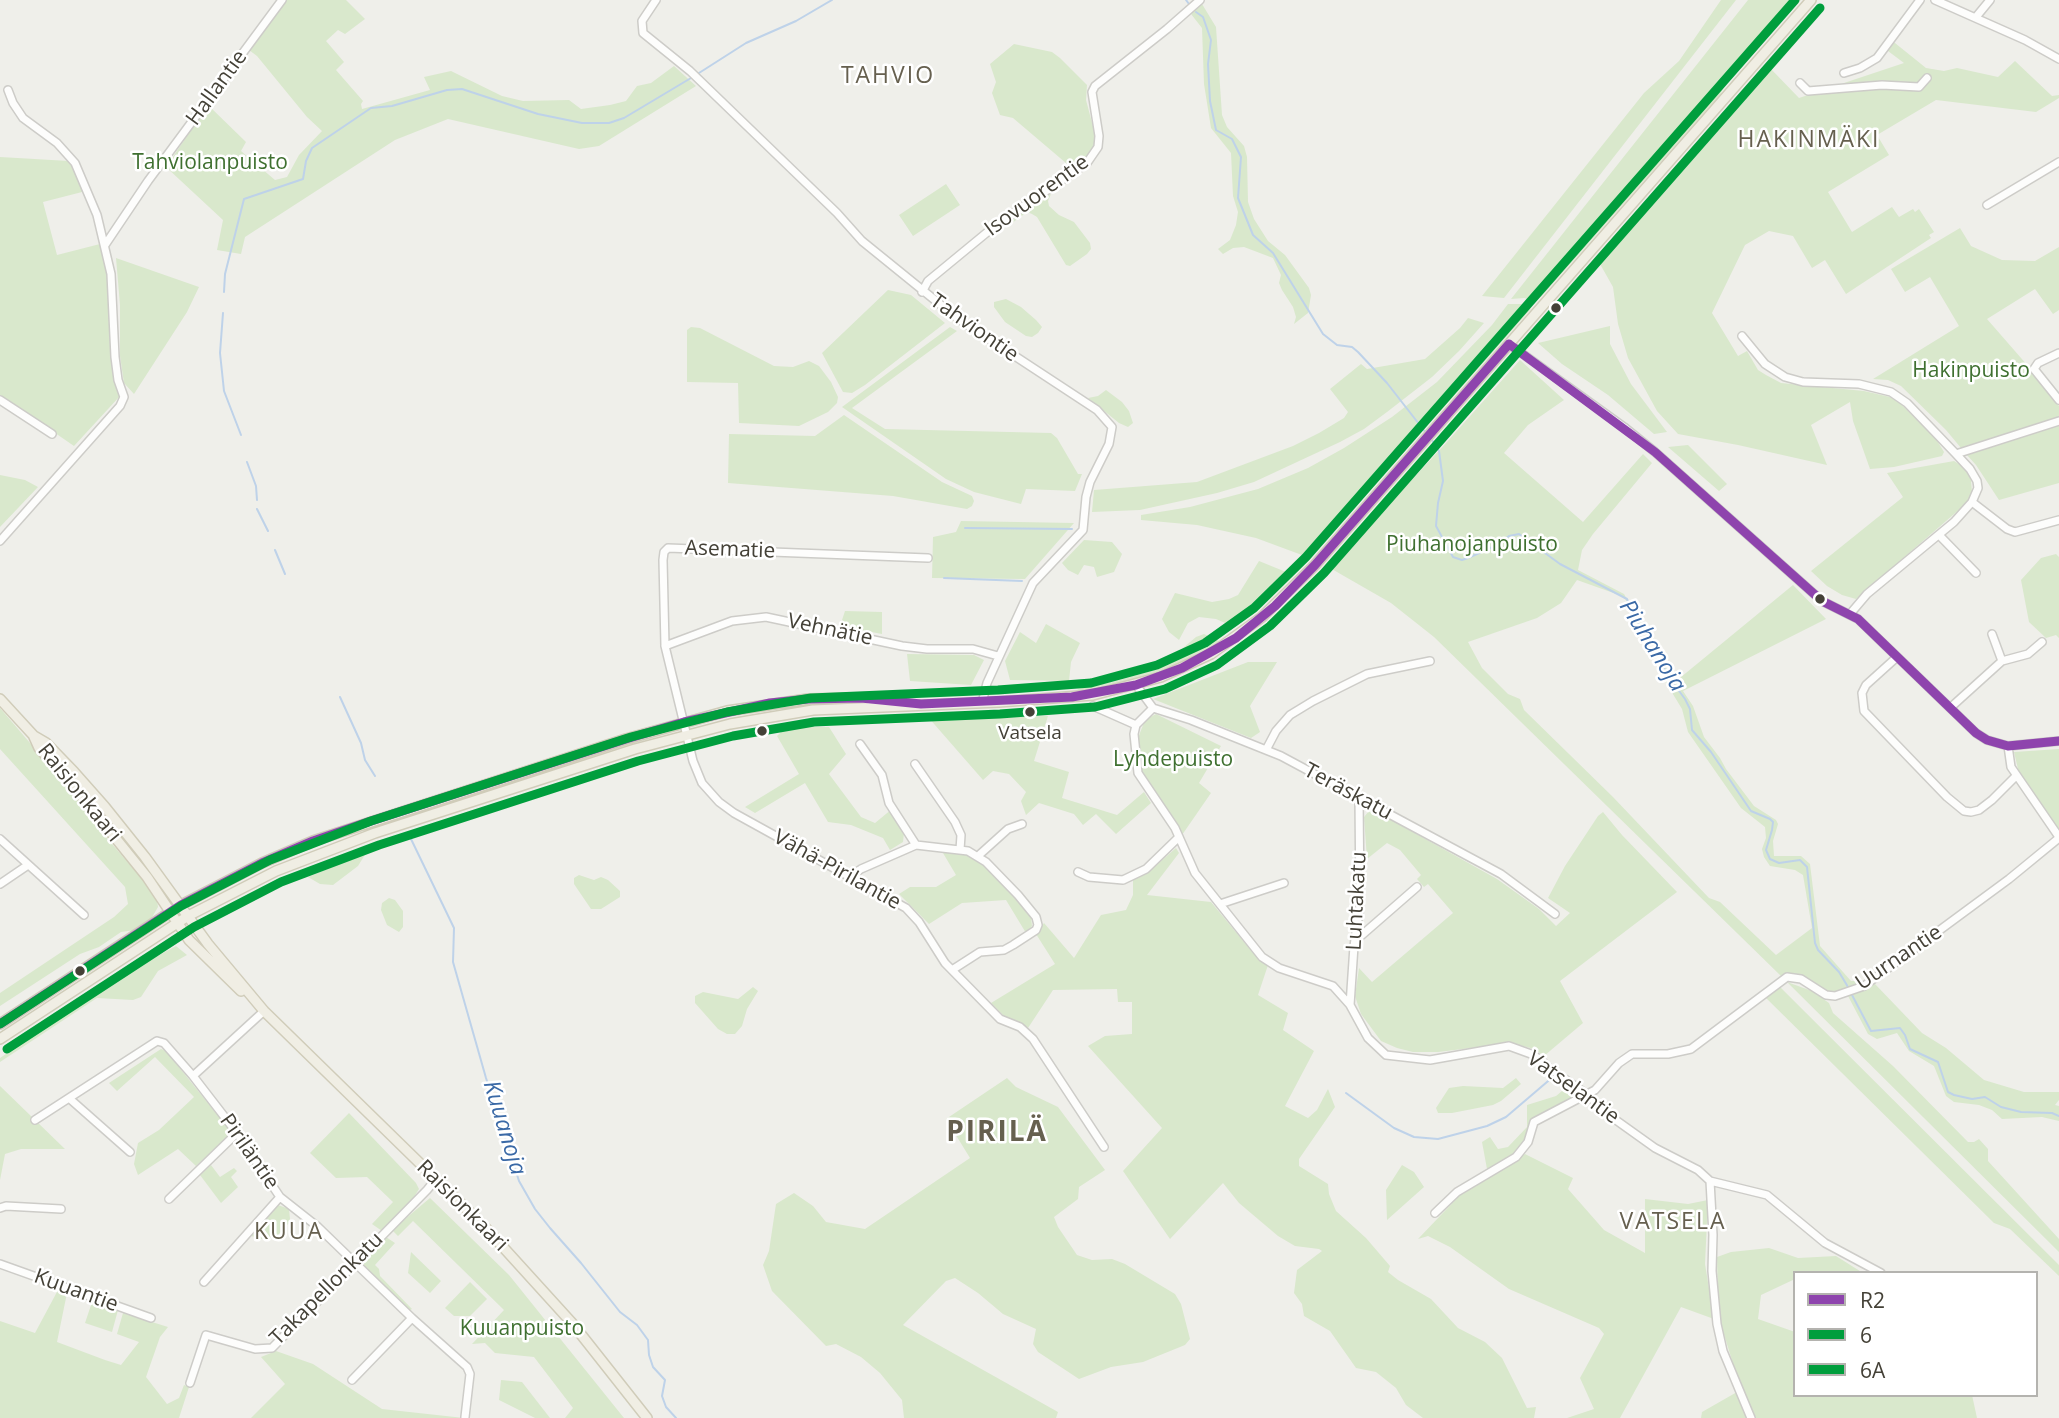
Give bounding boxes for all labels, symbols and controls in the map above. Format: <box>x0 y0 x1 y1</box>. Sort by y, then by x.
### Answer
street label: Hallantie <box>181 45 253 131</box>
district label: TAHVIO <box>842 62 934 90</box>
district label: HAKINMÄKI <box>1739 126 1879 154</box>
park label: Tahviolanpuisto <box>132 150 288 176</box>
street label: Isovuorentie <box>980 150 1094 242</box>
street label: Tahviontie <box>925 288 1023 368</box>
unlabelled marker <box>1549 301 1563 315</box>
park label: Hakinpuisto <box>1912 358 2030 384</box>
park label: Piuhanojanpuisto <box>1386 532 1558 558</box>
street label: Asematie <box>684 536 776 564</box>
unlabelled marker <box>1813 592 1827 606</box>
water label: Piuhanoja <box>1613 595 1691 697</box>
street label: Vehnätie <box>785 609 875 651</box>
marker: Vatsela <box>1023 705 1037 719</box>
place label: Vatsela <box>998 723 1062 745</box>
unlabelled marker <box>755 724 769 738</box>
street label: Raisionkaari <box>32 739 126 847</box>
park label: Lyhdepuisto <box>1113 747 1233 773</box>
street label: Teräskatu <box>1299 758 1397 826</box>
street label: Vähä-Pirilantie <box>769 825 905 915</box>
street label: Luhtakatu <box>1342 851 1372 951</box>
street label: Uurnantie <box>1851 920 1947 996</box>
unlabelled marker <box>73 964 87 978</box>
street label: Vatselantie <box>1522 1046 1624 1130</box>
water label: Kuuanoja <box>477 1077 531 1179</box>
street label: Piriläntie <box>214 1109 284 1195</box>
district label: PIRILÄ <box>947 1116 1047 1150</box>
street label: Raisionkaari <box>411 1155 513 1257</box>
district label: VATSELA <box>1620 1208 1726 1236</box>
district label: KUUA <box>254 1218 324 1246</box>
street label: Takapellonkatu <box>265 1227 389 1351</box>
street label: Kuuantie <box>30 1264 122 1318</box>
legend <box>1793 1271 2038 1397</box>
text: R2 <box>1860 1286 1885 1314</box>
park label: Kuuanpuisto <box>460 1316 584 1342</box>
text: 6 <box>1860 1321 1872 1349</box>
text: 6A <box>1860 1356 1885 1384</box>

